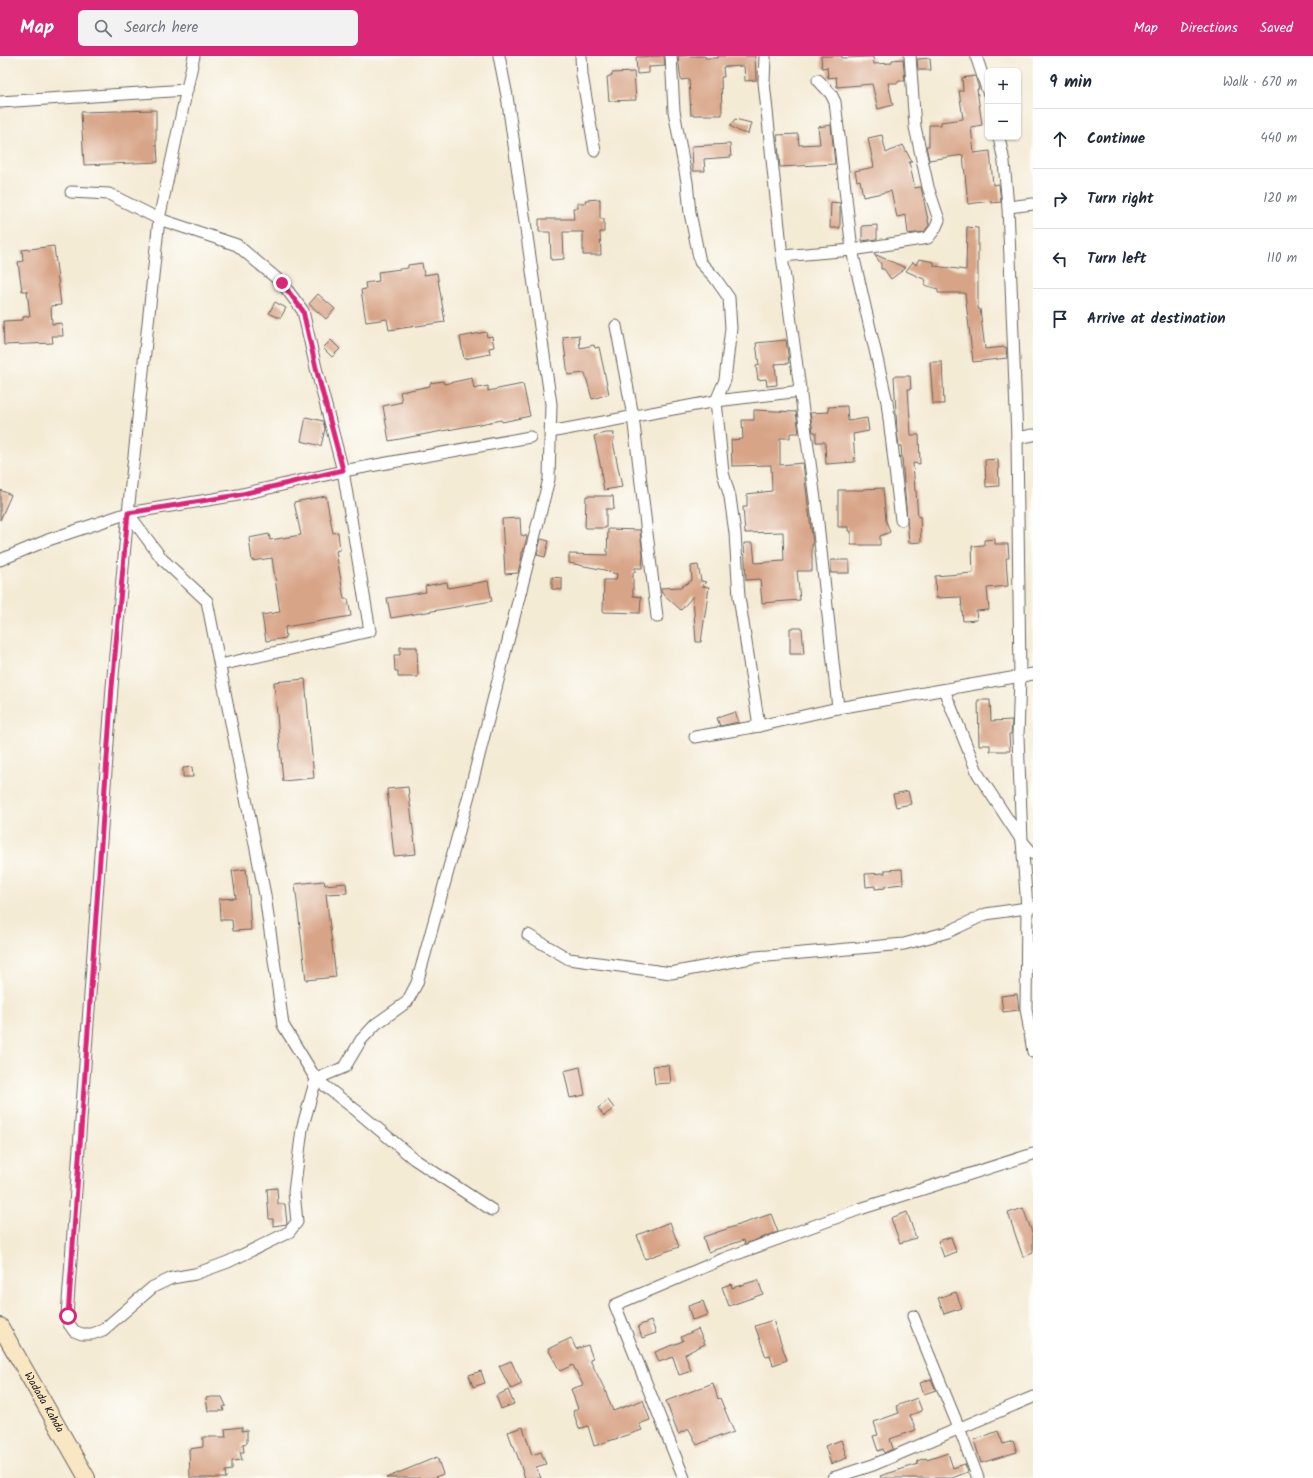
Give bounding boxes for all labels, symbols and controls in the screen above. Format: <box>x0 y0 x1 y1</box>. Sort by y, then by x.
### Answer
search box <box>78 10 358 46</box>
text: Map <box>20 13 54 43</box>
text: Search here <box>124 16 198 40</box>
icon: search <box>92 17 114 39</box>
text: Map <box>1133 17 1158 39</box>
text: Directions <box>1180 17 1238 39</box>
text: Saved <box>1260 17 1293 39</box>
map controls <box>985 68 1021 140</box>
button: + <box>985 68 1021 104</box>
text: 9 min <box>1049 69 1092 96</box>
text: Walk · 670 m <box>1223 72 1297 93</box>
button: − <box>985 104 1021 140</box>
text: Continue <box>1087 127 1145 151</box>
icon: ahead <box>1049 128 1071 150</box>
text: 440 m <box>1261 128 1297 149</box>
text: Turn right <box>1087 187 1154 211</box>
icon: right <box>1049 188 1071 210</box>
text: 120 m <box>1263 188 1297 209</box>
text: Turn left <box>1087 247 1147 271</box>
icon: left <box>1049 248 1071 270</box>
text: 110 m <box>1267 248 1297 269</box>
route end <box>273 274 291 292</box>
text: Arrive at destination <box>1087 307 1226 331</box>
icon: arrive <box>1049 308 1071 330</box>
route start <box>59 1307 77 1325</box>
street label: Wadada Kahda <box>19 1368 68 1436</box>

